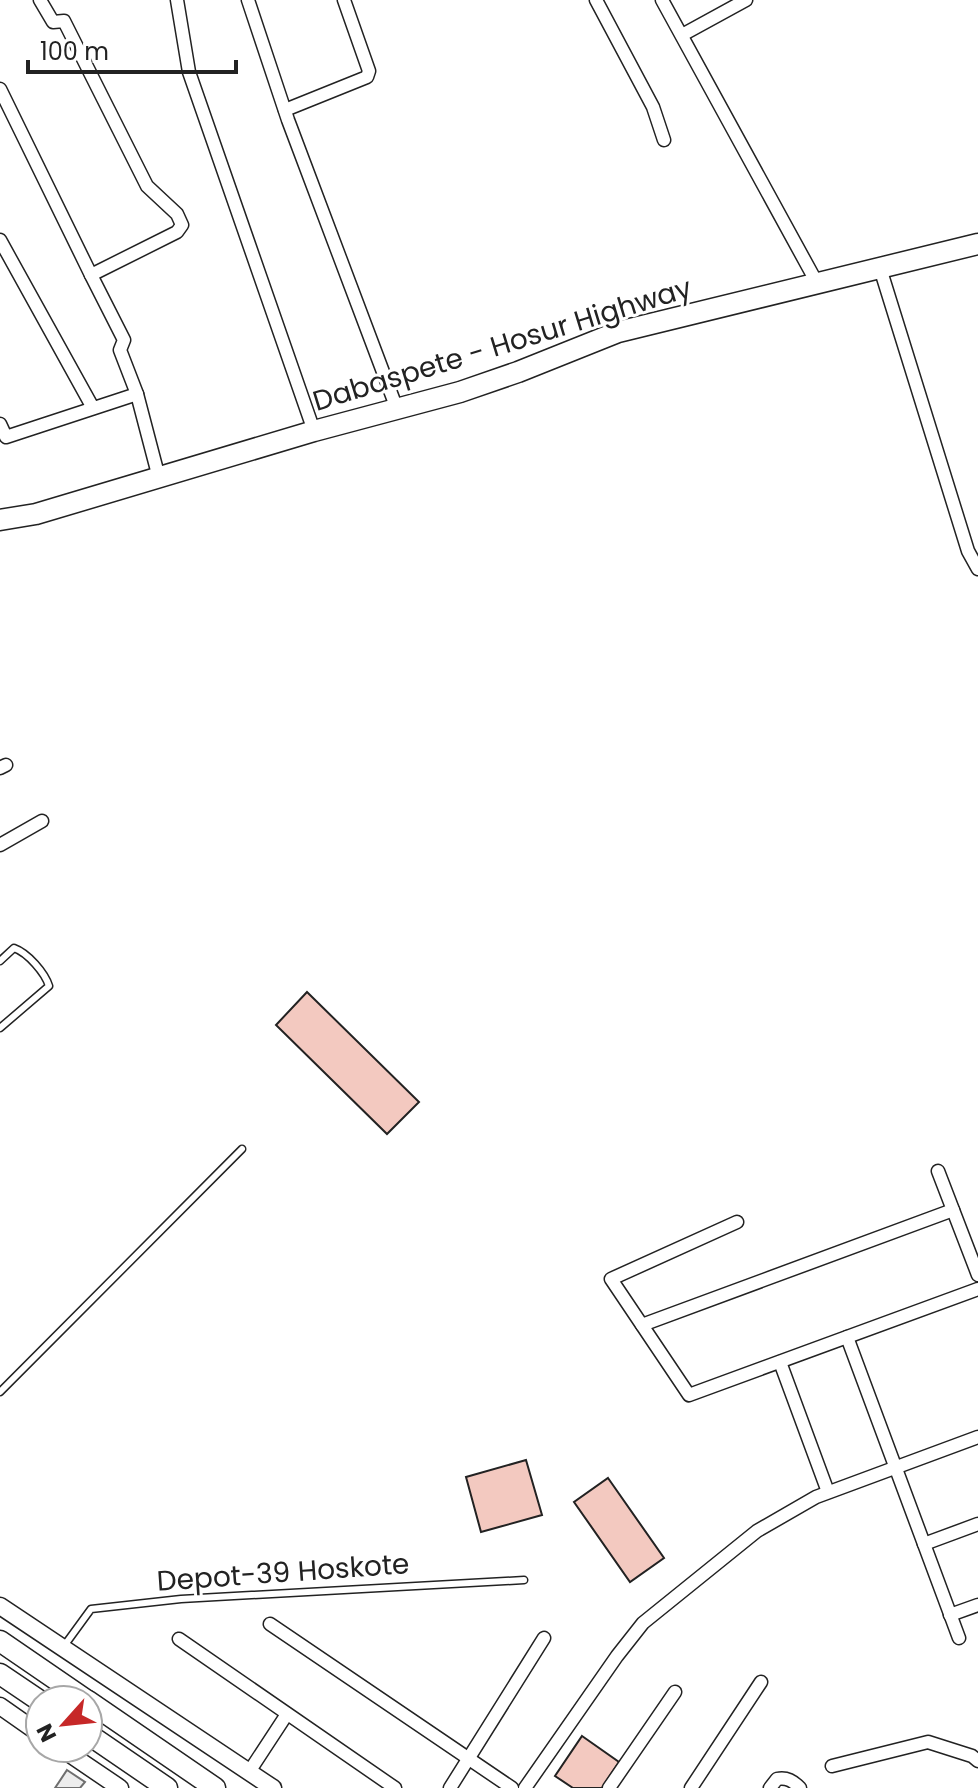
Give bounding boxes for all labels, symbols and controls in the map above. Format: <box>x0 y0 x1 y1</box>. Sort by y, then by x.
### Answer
scale bar <box>28 24 236 74</box>
text: 100 m <box>40 35 109 68</box>
street label: Dabaspete - Hosur Highway <box>308 268 696 421</box>
street label: Depot-39 Hoskote <box>155 1544 411 1601</box>
north arrow <box>24 1684 104 1764</box>
text: N <box>29 1718 64 1747</box>

